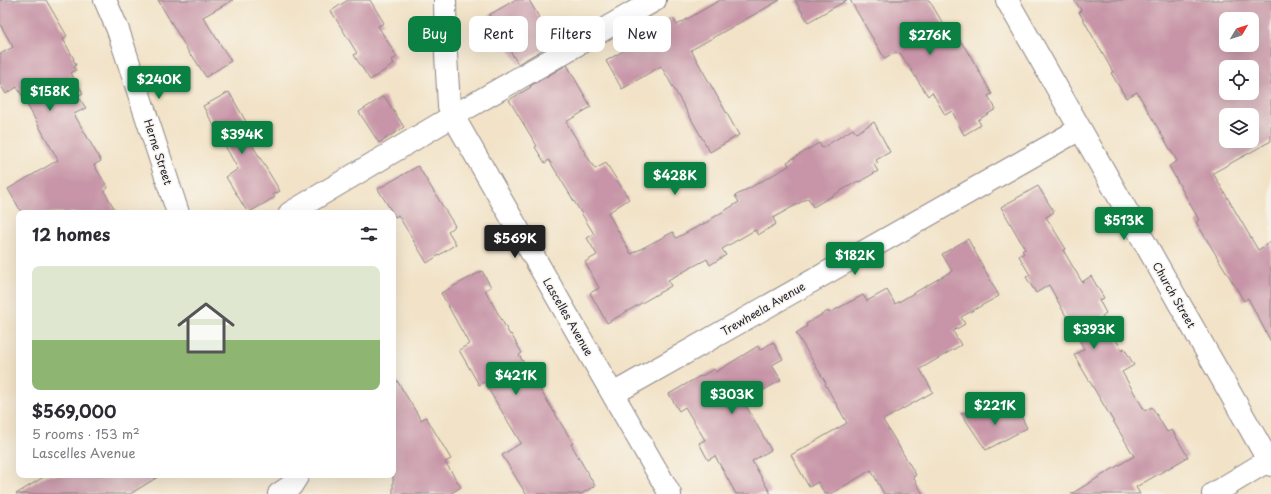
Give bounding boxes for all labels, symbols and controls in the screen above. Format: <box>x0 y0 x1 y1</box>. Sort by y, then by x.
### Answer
north arrow <box>1219 12 1259 52</box>
map controls <box>1219 12 1259 148</box>
chip: Buy <box>408 16 461 52</box>
chip: Rent <box>469 16 528 52</box>
chip: Filters <box>536 16 605 52</box>
chip: New <box>613 16 671 52</box>
pin: $276K <box>902 22 958 56</box>
text: $276K <box>909 25 951 44</box>
button: locate <box>1219 60 1259 100</box>
pin: $240K <box>131 66 187 100</box>
text: $240K <box>136 69 182 88</box>
pin: $158K <box>22 78 78 112</box>
text: $158K <box>30 81 70 100</box>
button: layers <box>1219 108 1259 148</box>
street label: Herne Street <box>140 117 177 187</box>
pin: $394K <box>214 121 270 155</box>
text: $394K <box>221 124 263 143</box>
pin: $428K <box>647 162 703 196</box>
text: $428K <box>653 165 697 184</box>
pin: $513K <box>1096 207 1152 241</box>
text: $513K <box>1104 210 1144 229</box>
text: 12 homes <box>32 221 110 247</box>
icon: filters <box>358 223 380 245</box>
pin: $569K <box>487 225 543 259</box>
text: $569K <box>493 228 537 247</box>
pin: $182K <box>827 242 883 276</box>
text: $182K <box>835 245 875 264</box>
street label: Church Street <box>1149 258 1201 332</box>
street label: Lascelles Avenue <box>539 275 598 359</box>
street label: Trewheela Avenue <box>717 277 808 340</box>
icon: home <box>170 292 242 364</box>
pin: $393K <box>1066 316 1122 350</box>
text: $393K <box>1073 319 1115 338</box>
pin: $421K <box>488 362 544 396</box>
text: $421K <box>495 365 537 384</box>
pin: $303K <box>704 381 760 415</box>
text: $303K <box>710 384 754 403</box>
pin: $221K <box>967 392 1023 426</box>
text: $221K <box>974 395 1016 414</box>
text: $569,000 <box>32 398 116 424</box>
text: 5 rooms · 153 m² <box>32 424 140 443</box>
text: Lascelles Avenue <box>32 443 136 462</box>

